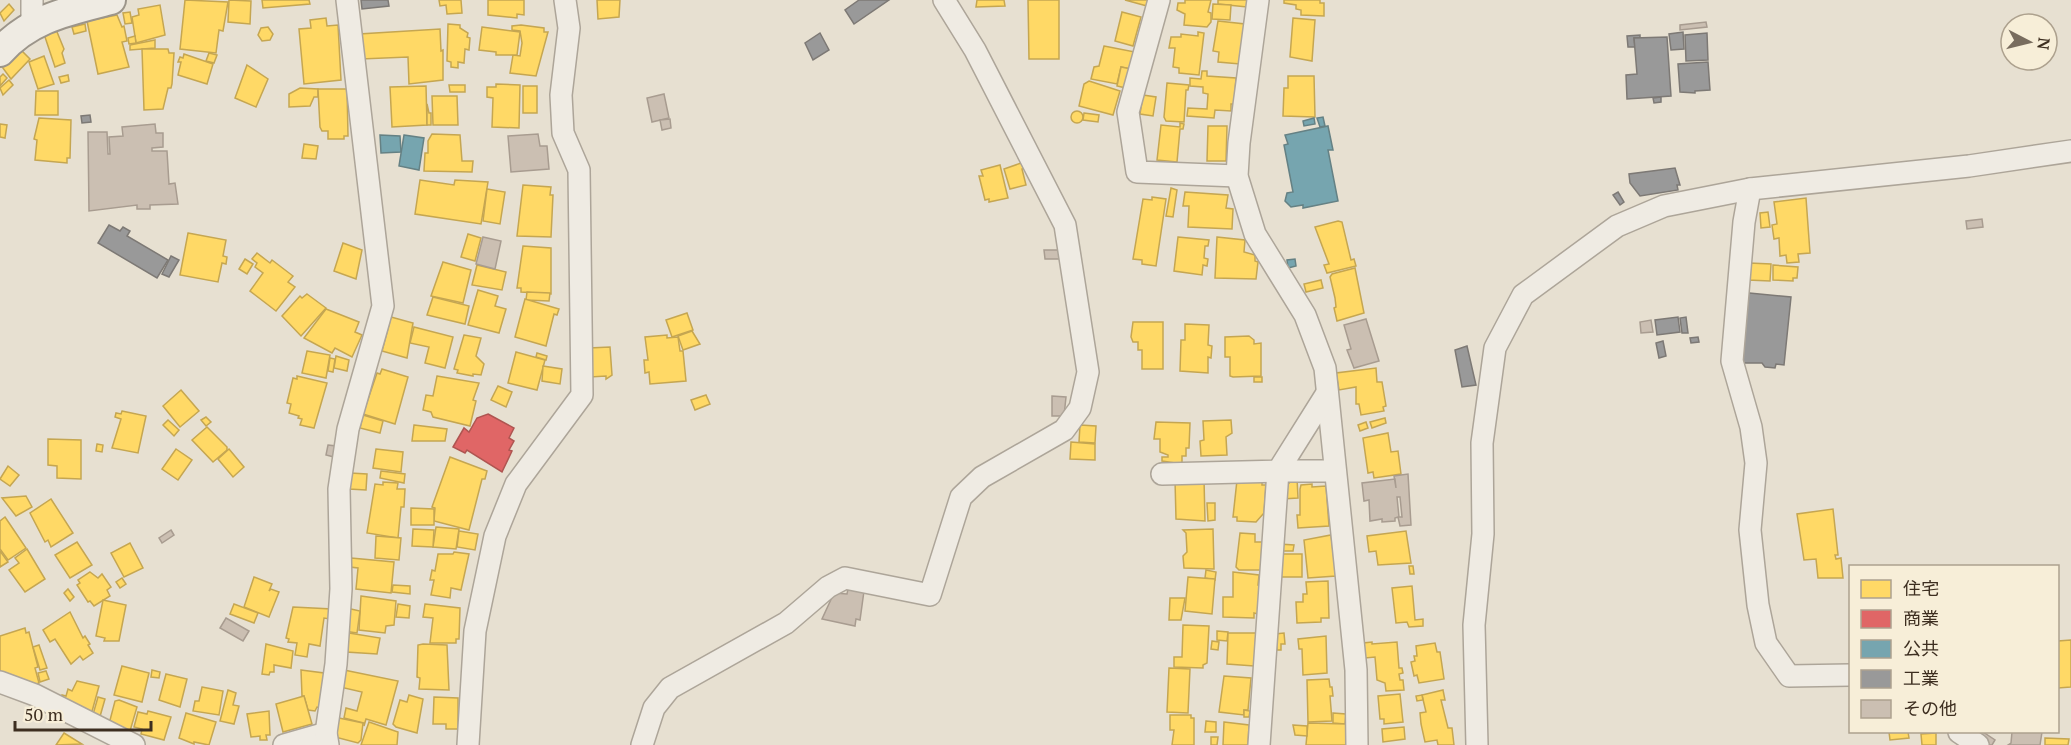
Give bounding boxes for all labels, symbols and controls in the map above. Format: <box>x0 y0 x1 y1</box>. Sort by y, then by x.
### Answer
north arrow <box>1999 12 2059 72</box>
text: N <box>2032 36 2056 51</box>
legend <box>1849 565 2059 733</box>
text: 住宅 <box>1903 576 1939 600</box>
text: 商業 <box>1903 606 1939 630</box>
text: 公共 <box>1903 636 1939 660</box>
text: 工業 <box>1903 666 1939 690</box>
scale bar <box>15 694 152 732</box>
text: その他 <box>1903 696 1957 720</box>
text: 50 m <box>24 702 64 726</box>

